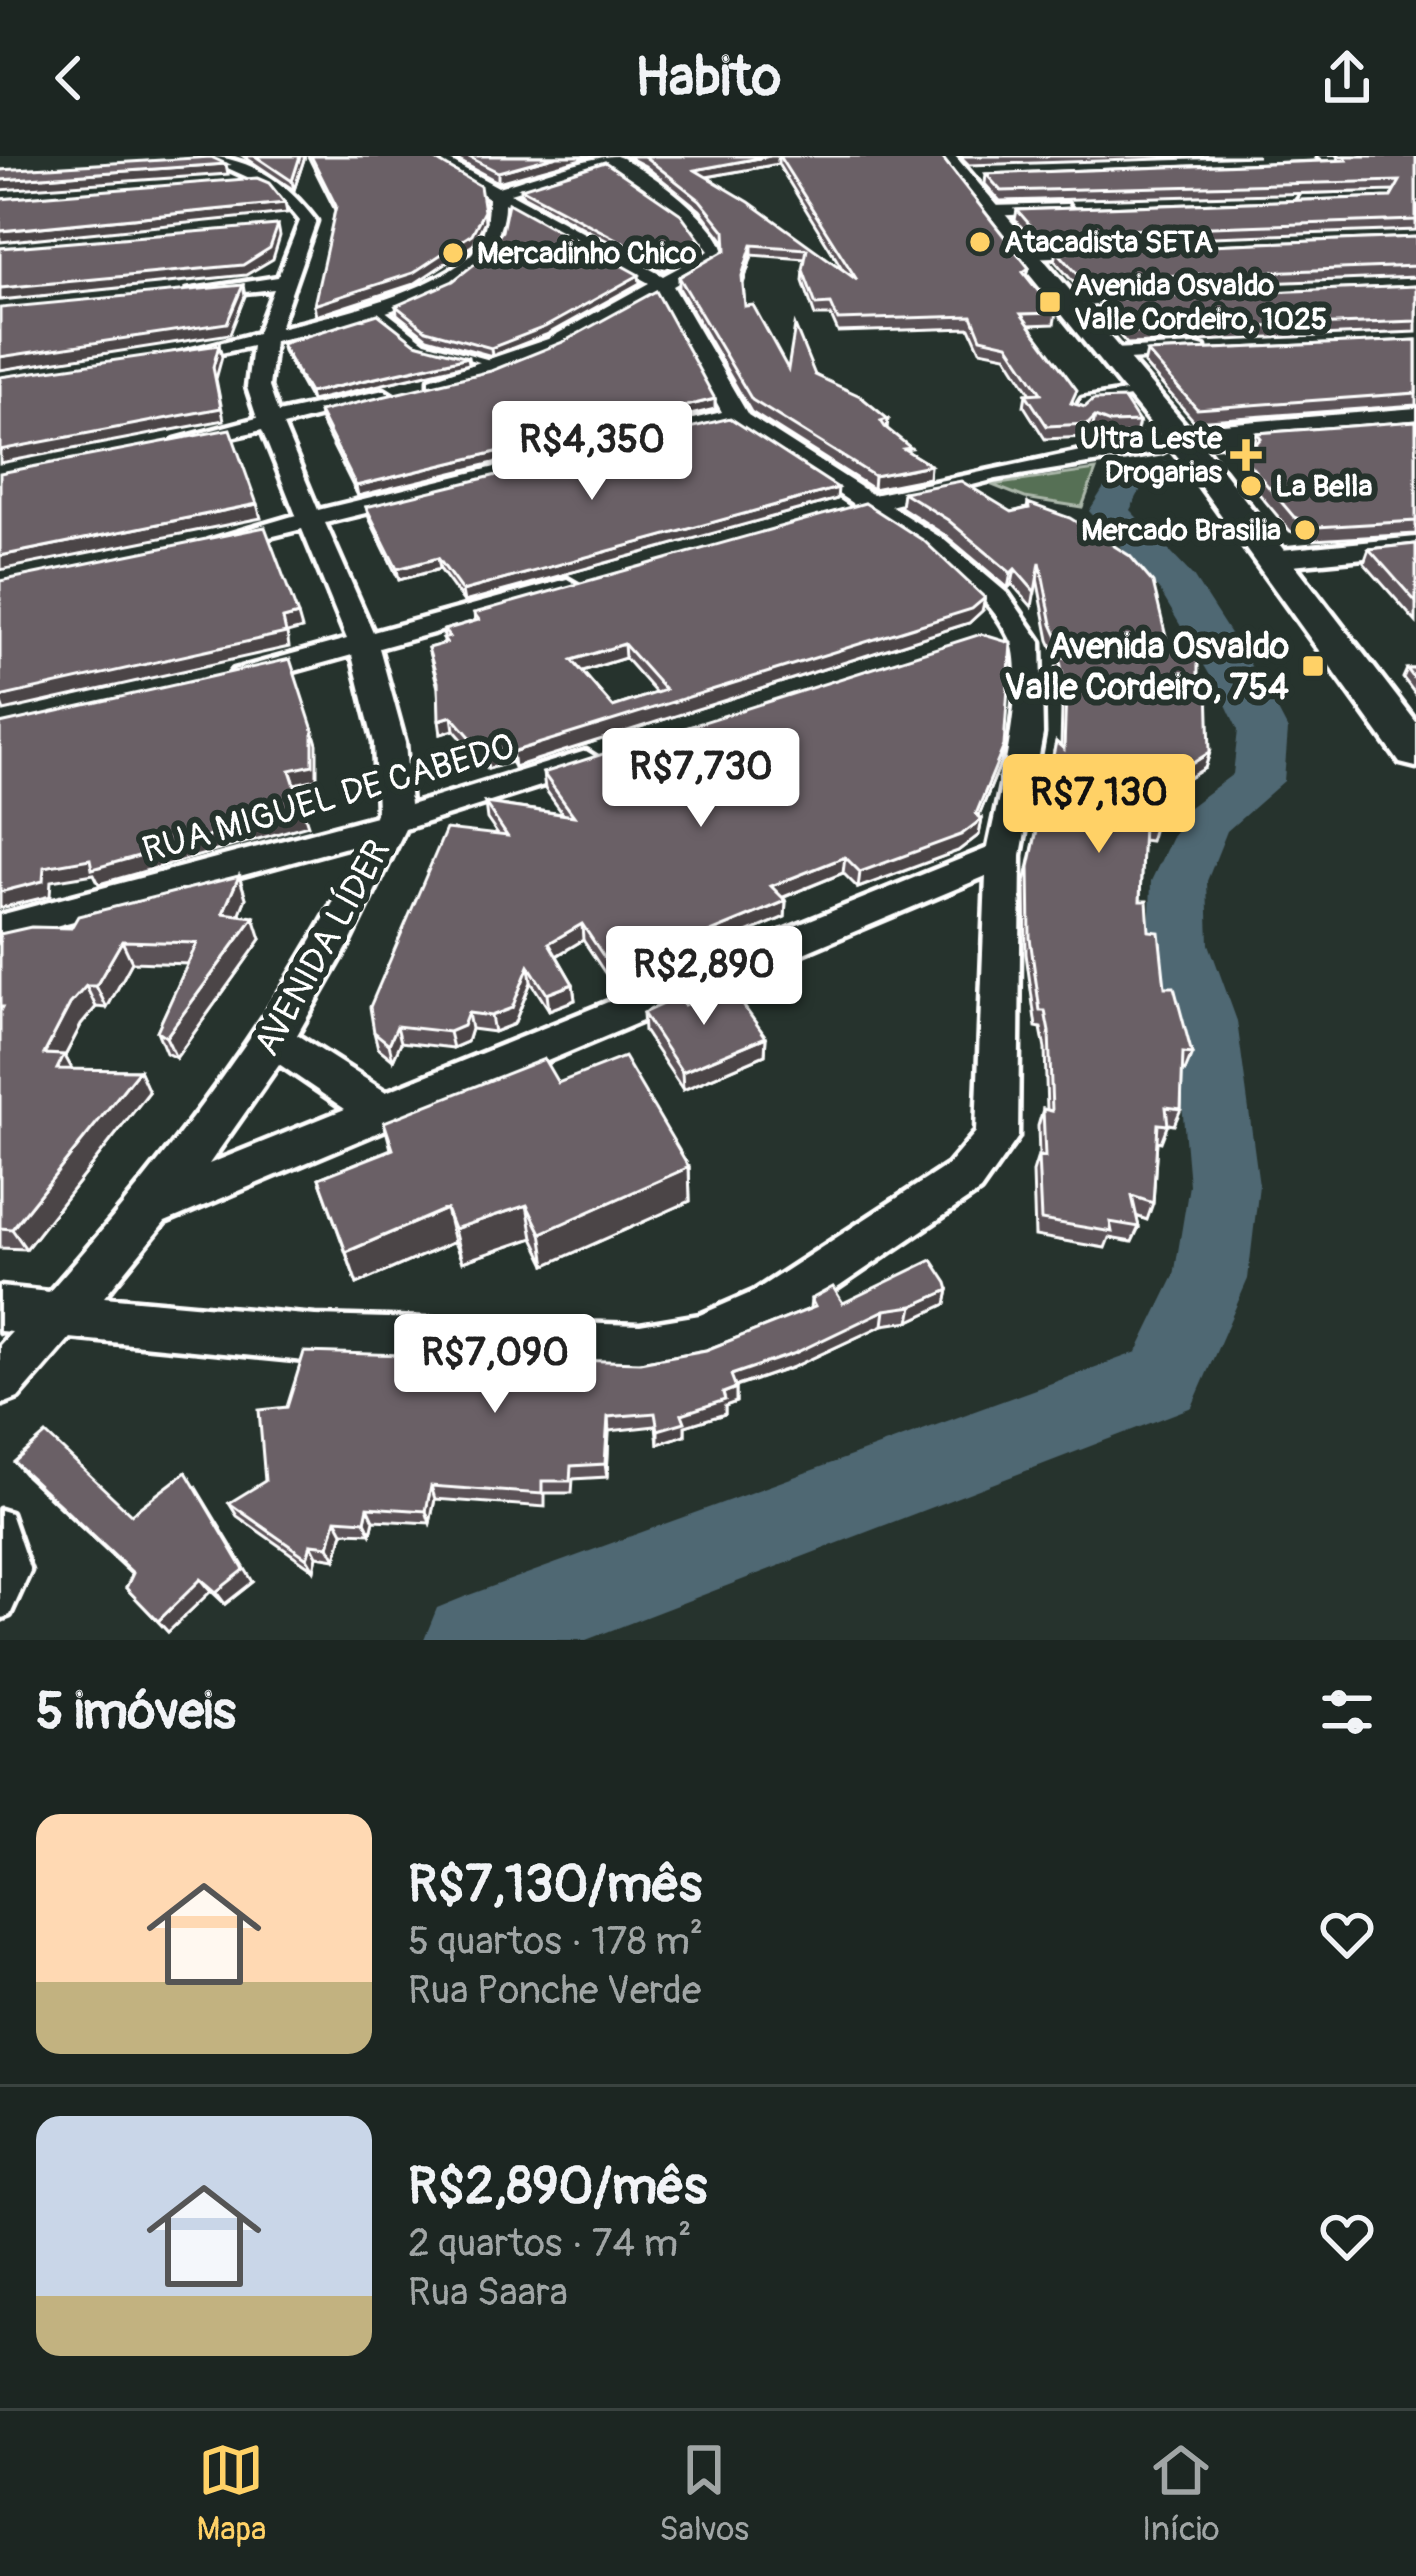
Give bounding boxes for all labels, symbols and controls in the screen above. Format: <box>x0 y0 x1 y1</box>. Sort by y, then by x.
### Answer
text: Habito <box>635 44 781 112</box>
icon: back <box>36 45 102 111</box>
icon: share <box>1314 45 1380 111</box>
place label: Atacadista SETA <box>1004 224 1214 261</box>
marker: Atacadista SETA <box>967 229 993 255</box>
place label: Mercadinho Chico <box>477 235 696 272</box>
marker: Mercadinho Chico <box>440 240 466 266</box>
place label: Avenida Osvaldo Valle Cordeiro, 1025 <box>1074 267 1327 338</box>
marker: Avenida Osvaldo Valle Cordeiro, 1025 <box>1037 289 1063 315</box>
pin: R$4,350 <box>481 401 703 503</box>
text: R$4,350 <box>519 415 665 464</box>
place label: Ultra Leste Drogarias <box>1080 420 1223 491</box>
marker: Ultra Leste Drogarias <box>1233 442 1259 468</box>
place label: La Bella <box>1275 468 1372 505</box>
marker: La Bella <box>1238 473 1264 499</box>
place label: Mercado Brasilia <box>1081 512 1281 549</box>
marker: Mercado Brasilia <box>1292 517 1318 543</box>
place label: Avenida Osvaldo Valle Cordeiro, 754 <box>1004 624 1289 710</box>
marker: Avenida Osvaldo Valle Cordeiro, 754 <box>1300 653 1326 679</box>
street label: RUA MIGUEL DE CABEDO <box>137 724 520 873</box>
pin: R$7,730 <box>590 728 812 830</box>
text: R$7,730 <box>629 742 773 791</box>
pin: R$7,130 <box>988 754 1210 856</box>
text: R$7,130 <box>1030 768 1168 817</box>
street label: AVENIDA LÍDER <box>244 832 400 1064</box>
pin: R$2,890 <box>593 926 815 1028</box>
text: R$2,890 <box>633 940 775 989</box>
pin: R$7,090 <box>384 1314 606 1416</box>
text: R$7,090 <box>421 1328 569 1377</box>
icon: filters <box>1314 1679 1380 1745</box>
text: 5 imóveis <box>36 1680 236 1744</box>
text: R$7,130/mês <box>408 1853 702 1917</box>
icon: home <box>132 1862 276 2006</box>
icon: heart <box>1314 1901 1380 1967</box>
text: 5 quartos · 178 m² <box>408 1917 703 1966</box>
text: Rua Ponche Verde <box>408 1966 701 2015</box>
text: R$2,890/mês <box>408 2155 707 2219</box>
icon: home <box>132 2164 276 2308</box>
icon: heart <box>1314 2203 1380 2269</box>
text: 2 quartos · 74 m² <box>408 2219 692 2268</box>
text: Rua Saara <box>408 2268 568 2317</box>
tab: Mapa <box>196 2437 266 2550</box>
tab: Salvos <box>659 2437 749 2550</box>
tab: Início <box>1142 2437 1220 2550</box>

